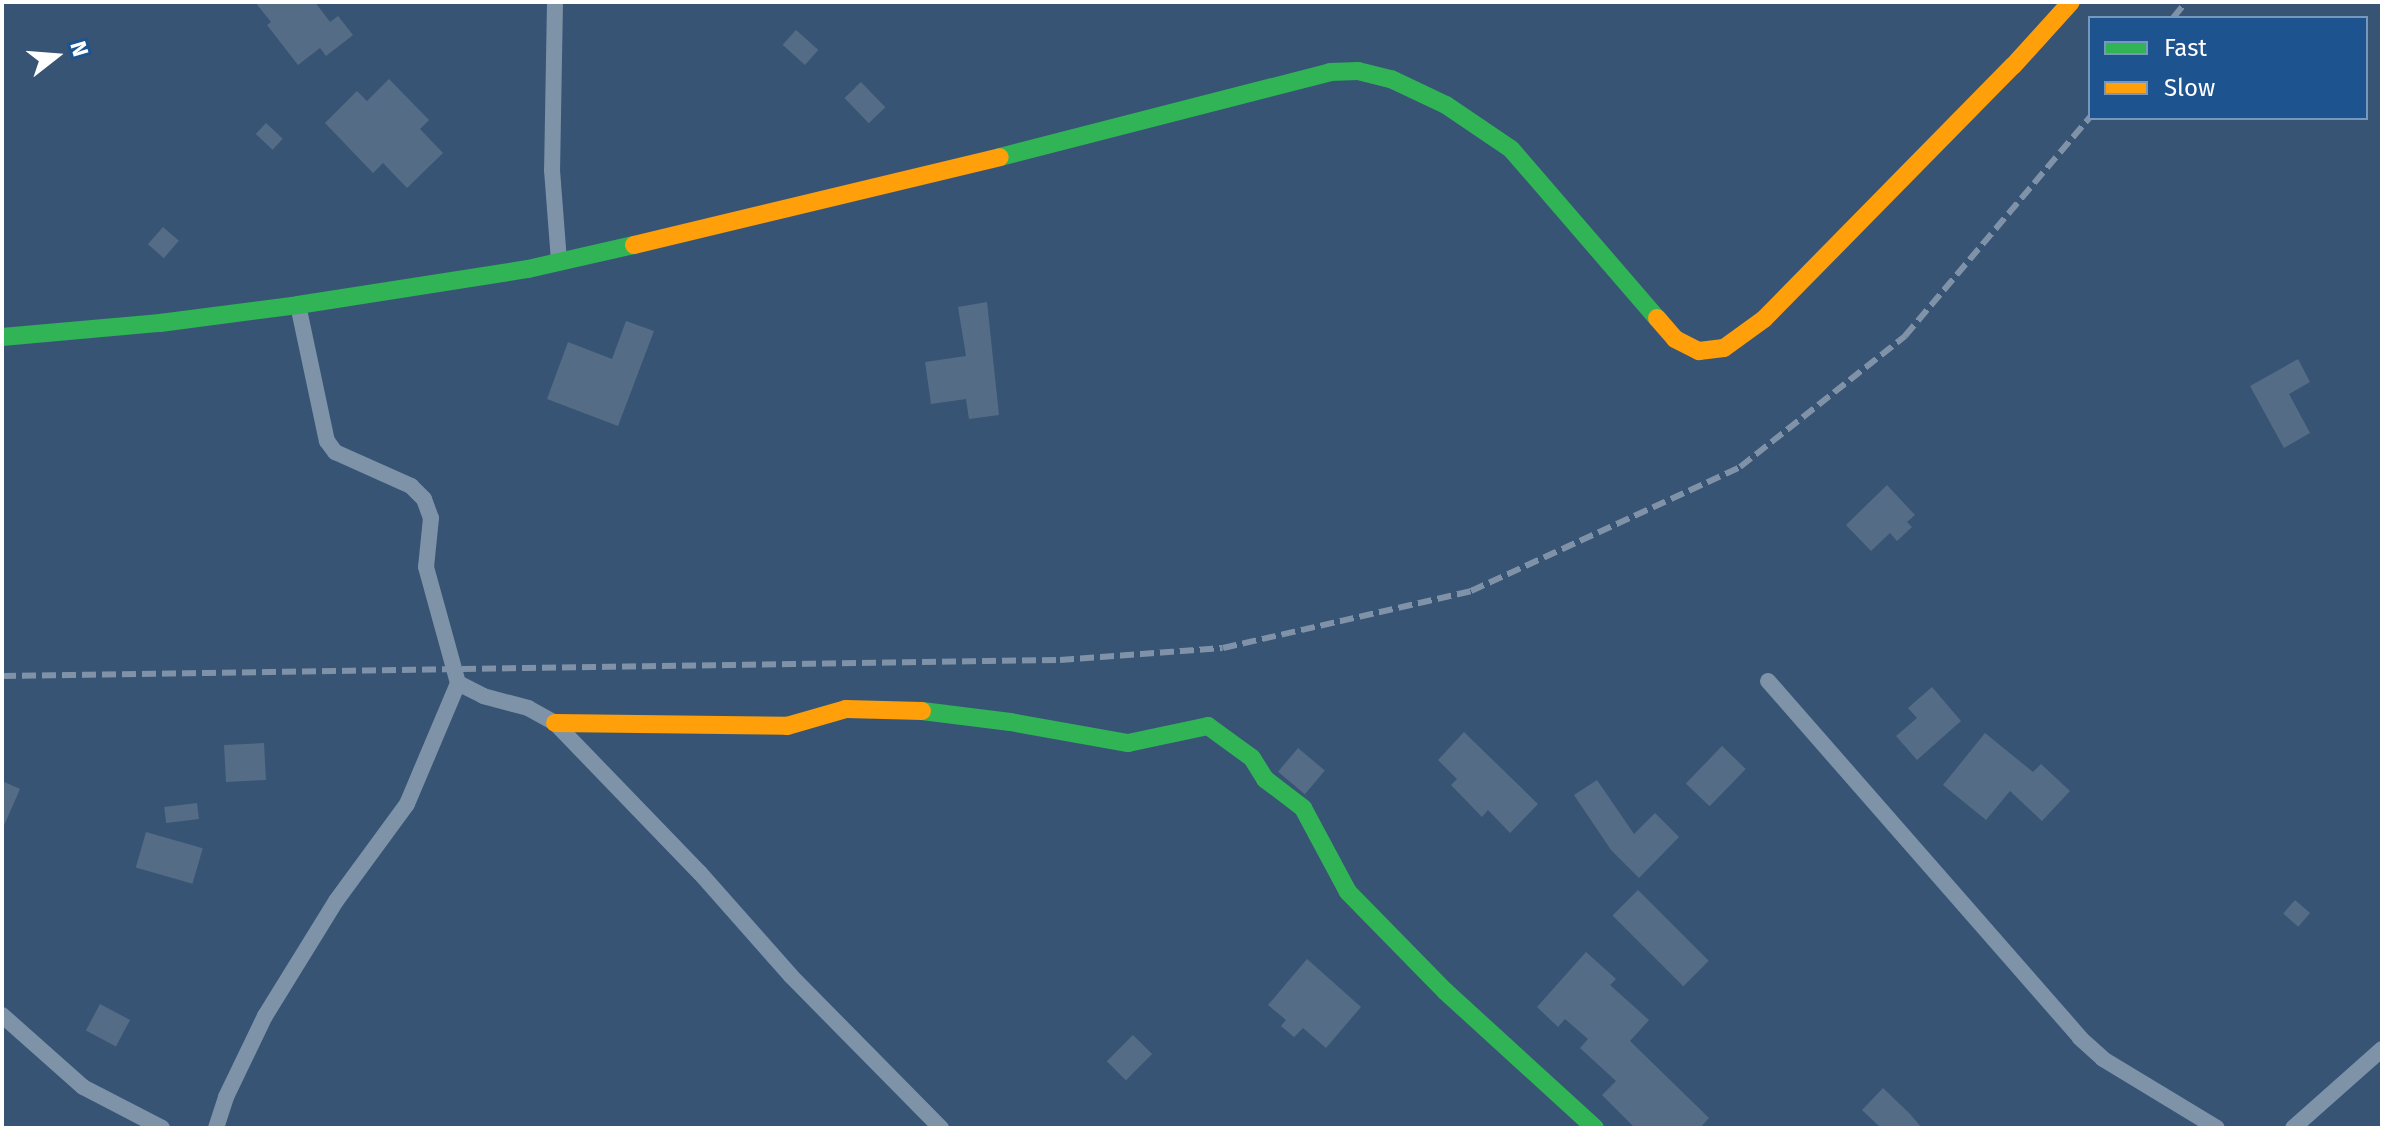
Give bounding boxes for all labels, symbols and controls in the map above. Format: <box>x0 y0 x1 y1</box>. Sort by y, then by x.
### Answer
north arrow <box>16 16 96 96</box>
legend <box>2088 16 2368 120</box>
text: Fast <box>2164 34 2207 62</box>
text: N <box>64 38 94 60</box>
text: Slow <box>2164 74 2215 102</box>

